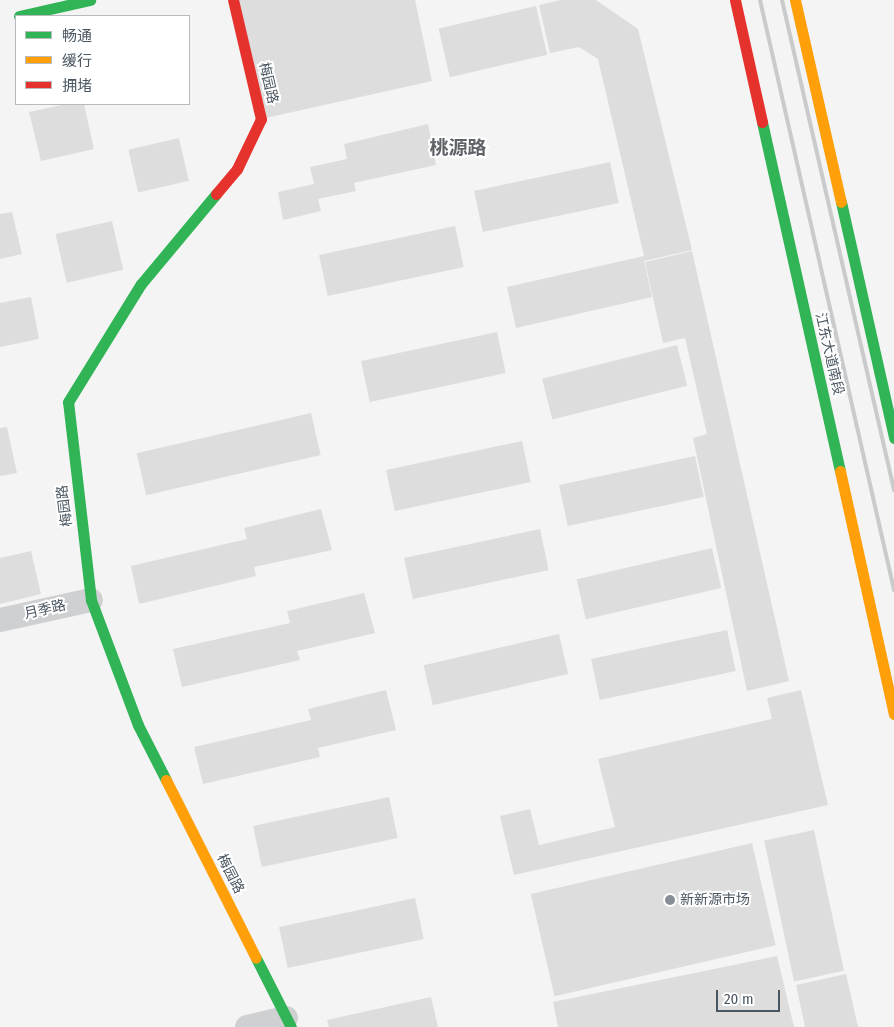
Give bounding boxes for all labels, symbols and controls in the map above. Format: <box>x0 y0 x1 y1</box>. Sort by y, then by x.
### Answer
legend <box>15 15 190 105</box>
text: 畅通 <box>62 27 92 45</box>
text: 缓行 <box>62 52 92 70</box>
street label: 梅园路 <box>255 61 281 105</box>
text: 拥堵 <box>62 77 92 95</box>
district label: 桃源路 <box>430 137 486 159</box>
street label: 江东大道南段 <box>811 311 847 397</box>
street label: 梅园路 <box>54 484 76 528</box>
street label: 月季路 <box>23 597 67 623</box>
street label: 梅园路 <box>213 851 247 897</box>
place label: 新新源市场 <box>680 892 750 908</box>
marker: 新新源市场 <box>664 894 676 906</box>
scale bar <box>719 980 783 1012</box>
text: 20 m <box>724 990 754 1008</box>

